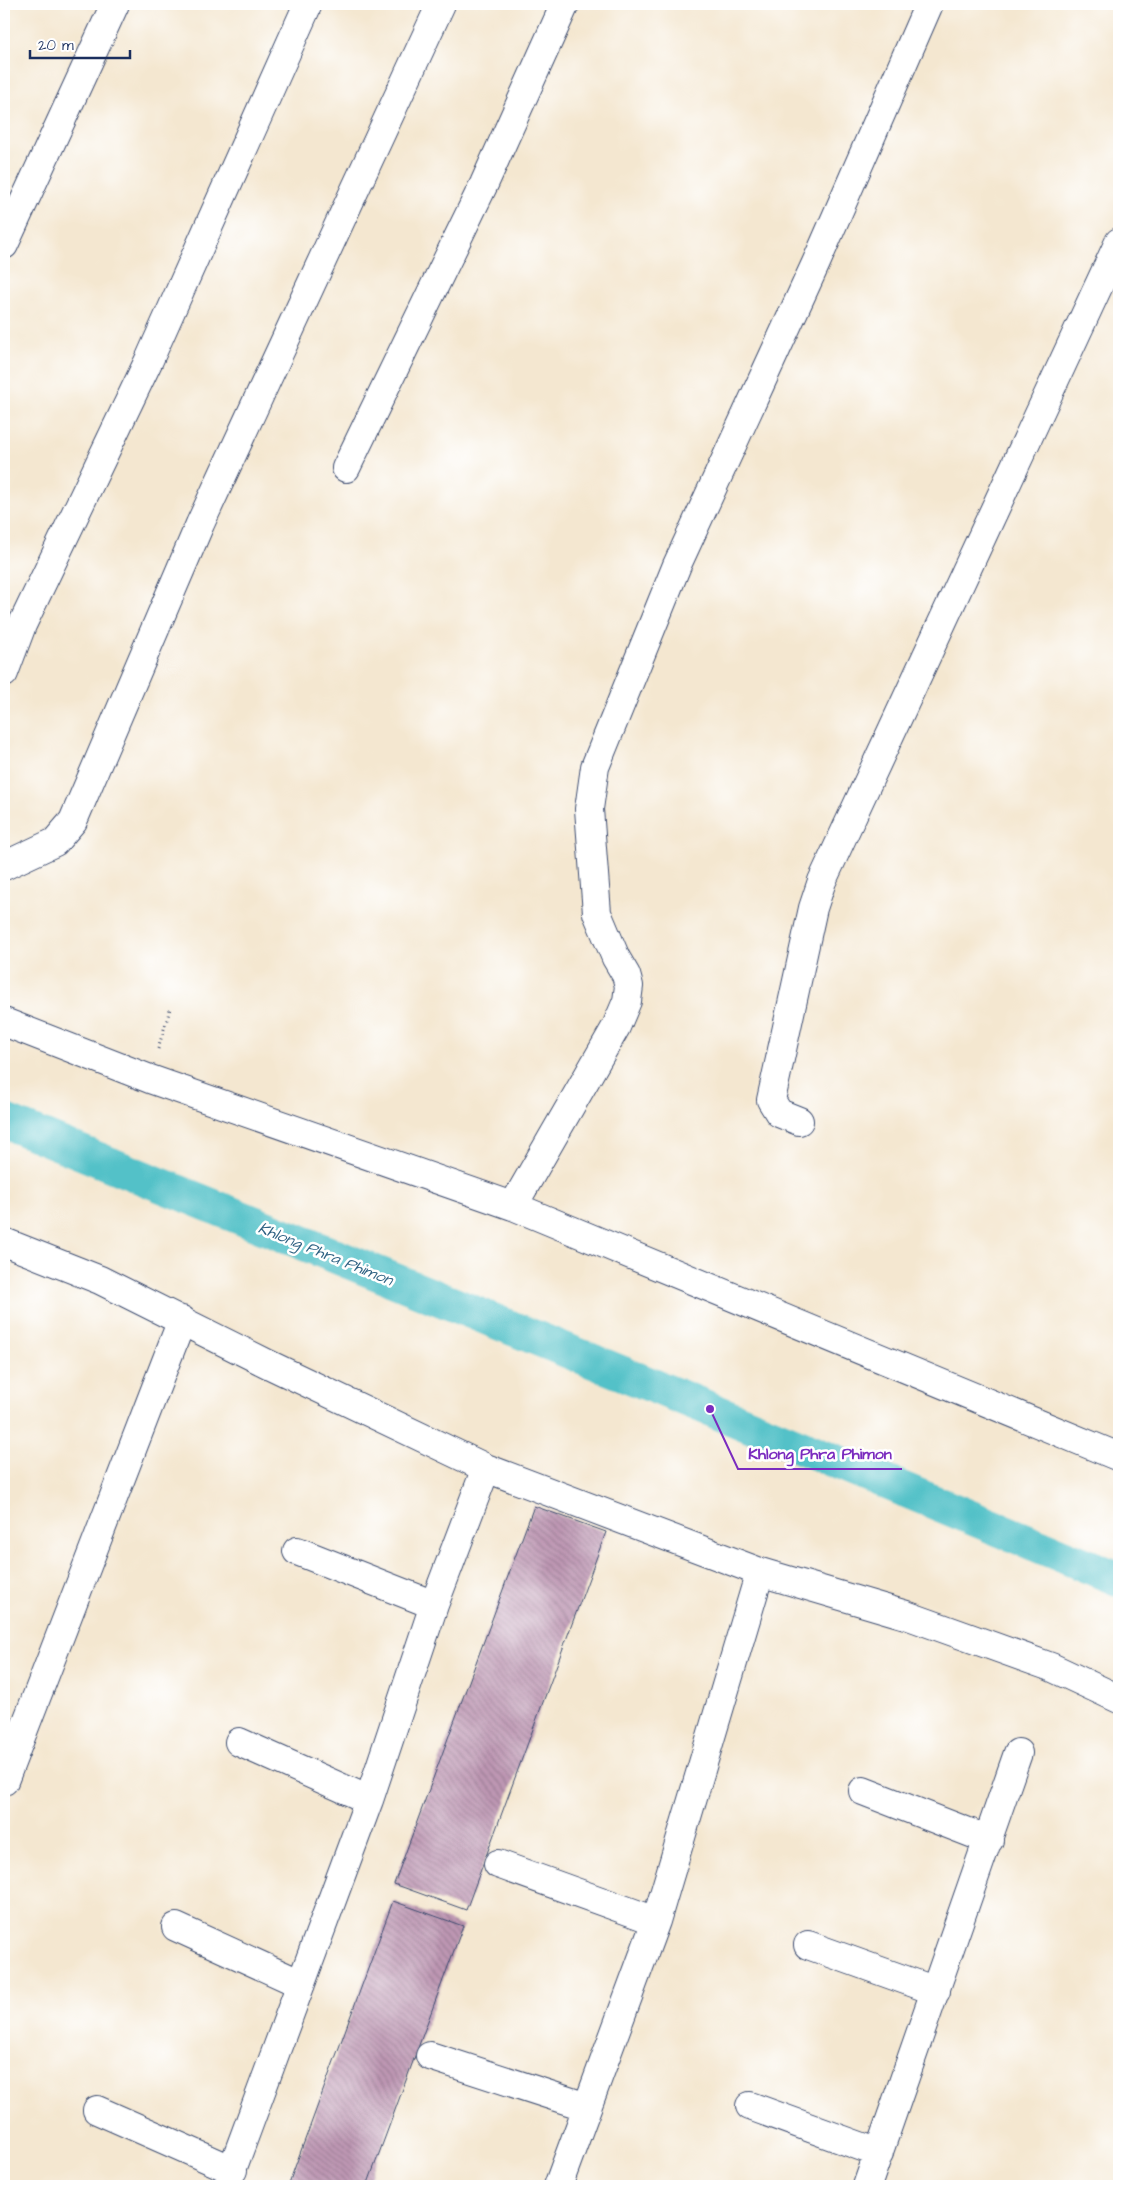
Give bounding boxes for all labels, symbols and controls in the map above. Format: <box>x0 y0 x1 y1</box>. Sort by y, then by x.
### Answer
scale bar <box>30 28 130 60</box>
text: 20 m <box>38 35 74 56</box>
water label: Khlong Phra Phimon <box>255 1217 398 1293</box>
callout: Khlong Phra Phimon <box>738 1438 902 1469</box>
text: Khlong Phra Phimon <box>748 1443 892 1467</box>

